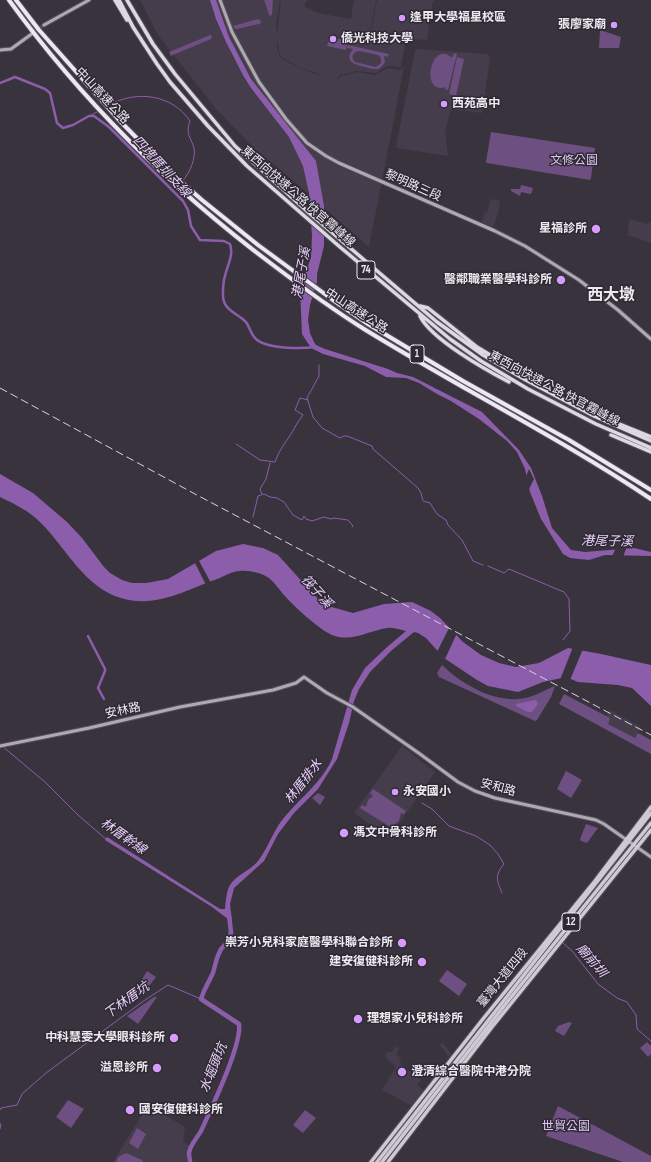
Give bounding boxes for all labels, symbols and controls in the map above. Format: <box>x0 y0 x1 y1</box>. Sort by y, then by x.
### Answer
place label: 逢甲大學福星校區 <box>410 11 506 25</box>
marker: 逢甲大學福星校區 <box>397 13 407 23</box>
place label: 張廖家廟 <box>558 18 606 32</box>
marker: 張廖家廟 <box>609 20 619 30</box>
place label: 僑光科技大學 <box>341 32 413 46</box>
marker: 僑光科技大學 <box>328 34 338 44</box>
street label: 中山高速公路 <box>72 65 132 127</box>
place label: 西苑高中 <box>452 97 500 111</box>
marker: 西苑高中 <box>439 99 449 109</box>
water label: 四塊厝圳支線 <box>129 133 193 201</box>
street label: 東西向快速公路 快官霧峰線 <box>238 144 358 250</box>
park label: 文修公園 <box>550 154 598 168</box>
street label: 黎明路三段 <box>383 167 443 205</box>
place label: 星福診所 <box>539 222 587 236</box>
marker: 星福診所 <box>590 223 602 235</box>
water label: 港尾子溪 <box>290 246 314 300</box>
road number: 74 <box>357 261 375 279</box>
place label: 醫鄰職業醫學科診所 <box>444 273 552 287</box>
marker: 醫鄰職業醫學科診所 <box>555 274 567 286</box>
street label: 中山高速公路 <box>322 285 390 337</box>
district label: 西大墩 <box>587 286 635 306</box>
road number: 1 <box>410 345 424 363</box>
street label: 東西向快速公路 快官霧峰線 <box>486 348 622 430</box>
water label: 港尾子溪 <box>581 534 633 550</box>
water label: 筏子溪 <box>297 572 335 612</box>
street label: 安林路 <box>104 700 142 722</box>
water label: 林厝排水 <box>282 757 326 807</box>
street label: 安和路 <box>479 776 517 800</box>
place label: 永安國小 <box>403 785 451 799</box>
marker: 永安國小 <box>390 787 400 797</box>
water label: 林厝幹線 <box>97 816 149 858</box>
place label: 馮文中骨科診所 <box>353 826 437 840</box>
marker: 馮文中骨科診所 <box>338 827 350 839</box>
road number: 12 <box>562 913 580 931</box>
place label: 崇芳小兒科家庭醫學科聯合診所 <box>225 936 393 950</box>
marker: 崇芳小兒科家庭醫學科聯合診所 <box>396 937 408 949</box>
water label: 廟前圳 <box>572 941 610 981</box>
street label: 臺灣大道四段 <box>475 945 531 1011</box>
place label: 建安復健科診所 <box>329 955 413 969</box>
marker: 建安復健科診所 <box>416 956 428 968</box>
water label: 下林厝坑 <box>101 979 153 1023</box>
place label: 理想家小兒科診所 <box>367 1012 463 1026</box>
marker: 理想家小兒科診所 <box>352 1013 364 1025</box>
place label: 中科慧雯大學眼科診所 <box>45 1031 165 1045</box>
marker: 中科慧雯大學眼科診所 <box>168 1032 180 1044</box>
water label: 水堀頭坑 <box>197 1041 231 1095</box>
place label: 溢恩診所 <box>100 1061 148 1075</box>
marker: 溢恩診所 <box>151 1062 163 1074</box>
place label: 澄清綜合醫院中港分院 <box>411 1065 531 1079</box>
marker: 澄清綜合醫院中港分院 <box>396 1066 408 1078</box>
place label: 國安復健科診所 <box>139 1103 223 1117</box>
marker: 國安復健科診所 <box>124 1104 136 1116</box>
park label: 世貿公園 <box>542 1120 590 1134</box>

